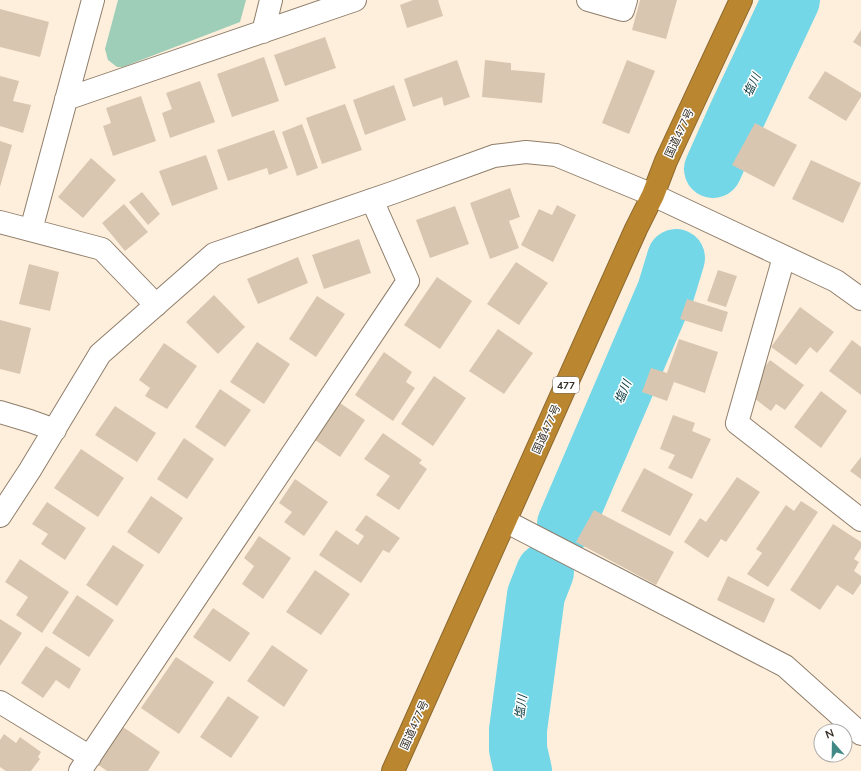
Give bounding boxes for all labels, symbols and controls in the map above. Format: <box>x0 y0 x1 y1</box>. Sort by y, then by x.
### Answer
water label: 塩川 <box>740 69 764 99</box>
street label: 国道477号 <box>661 106 697 160</box>
water label: 塩川 <box>611 376 635 406</box>
road number: 477 <box>553 377 579 393</box>
street label: 国道477号 <box>529 402 563 456</box>
water label: 塩川 <box>511 692 530 720</box>
street label: 国道477号 <box>397 698 431 752</box>
north arrow <box>813 723 853 763</box>
text: N <box>823 726 836 742</box>

